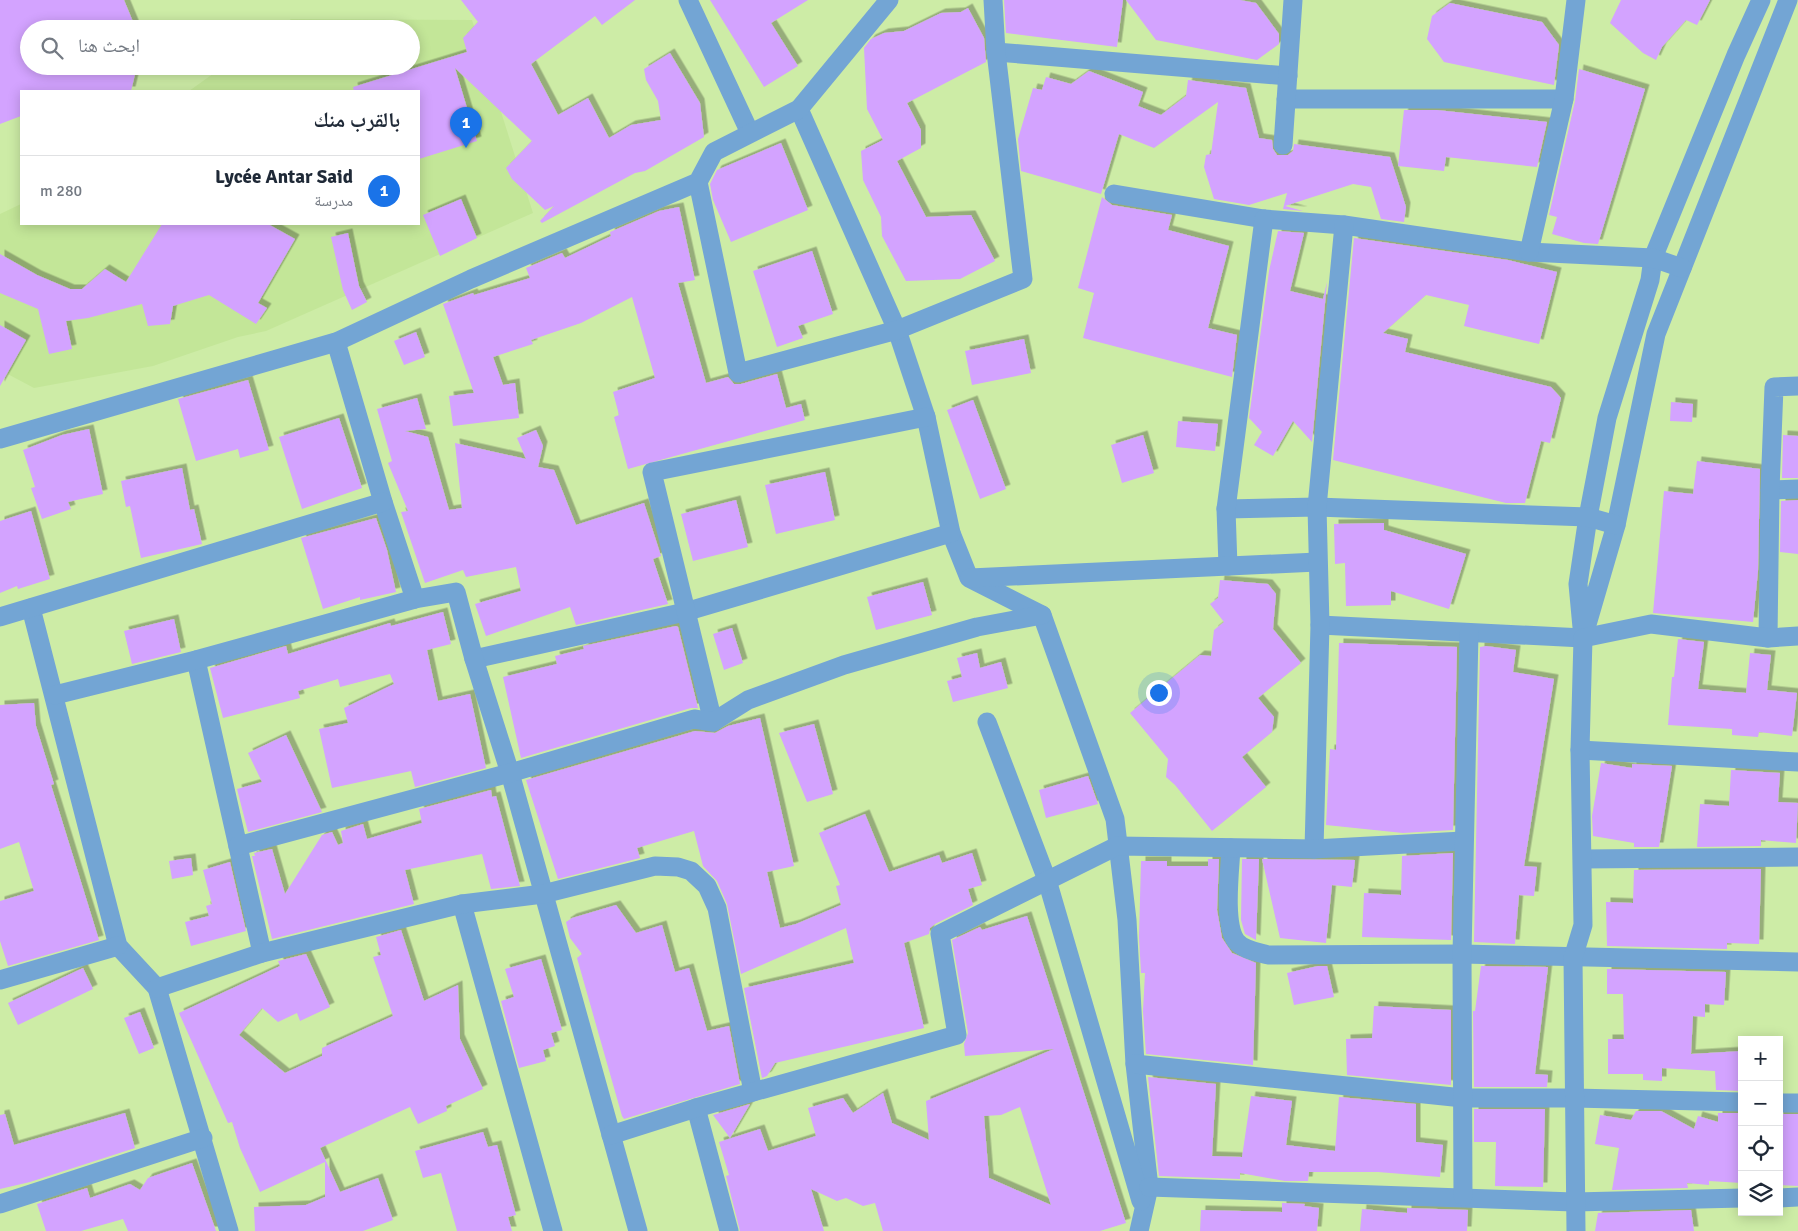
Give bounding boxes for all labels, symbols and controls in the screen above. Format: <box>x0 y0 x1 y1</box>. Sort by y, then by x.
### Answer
search box <box>20 20 420 75</box>
icon: search <box>38 34 66 62</box>
text: ابحث هنا <box>78 34 140 58</box>
text: بالقرب منك <box>313 107 400 133</box>
pin: 1 <box>450 107 482 148</box>
text: Lycée Antar Said <box>215 165 353 189</box>
text: 280 m <box>40 181 82 201</box>
text: 1 <box>380 181 388 201</box>
text: مدرسة <box>314 191 353 211</box>
your location <box>1146 680 1172 706</box>
map controls <box>1738 1036 1783 1216</box>
button: + <box>1738 1036 1783 1081</box>
button: − <box>1738 1081 1783 1126</box>
button: locate <box>1738 1126 1783 1171</box>
button: layers <box>1738 1171 1783 1216</box>

